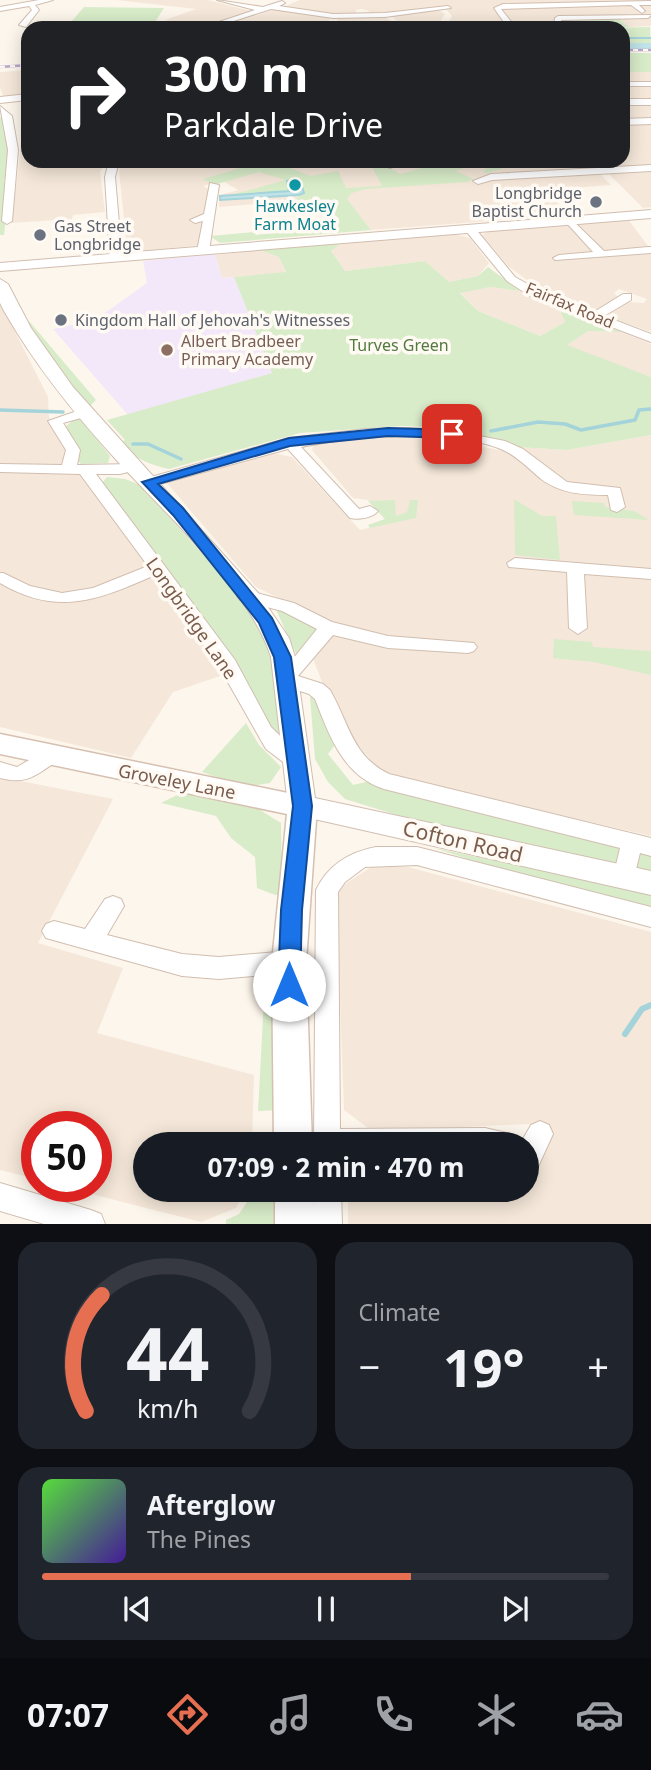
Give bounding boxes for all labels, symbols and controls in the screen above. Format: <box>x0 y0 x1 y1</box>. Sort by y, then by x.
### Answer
text: 300 m <box>164 40 309 106</box>
icon: right <box>49 49 140 140</box>
text: Parkdale Drive <box>164 103 383 146</box>
marker: Hawkesley Farm Moat <box>287 177 303 193</box>
place label: Longbridge Baptist Church <box>472 182 582 222</box>
marker: Longbridge Baptist Church <box>588 194 604 210</box>
place label: Hawkesley Farm Moat <box>254 195 336 235</box>
place label: Gas Street Longbridge <box>54 215 141 255</box>
marker: Gas Street Longbridge <box>32 227 48 243</box>
street label: Fairfax Road <box>523 277 617 333</box>
place label: Kingdom Hall of Jehovah's Witnesses <box>75 309 350 331</box>
marker: Kingdom Hall of Jehovah's Witnesses <box>53 312 69 328</box>
place label: Albert Bradbeer Primary Academy <box>181 330 314 370</box>
park label: Turves Green <box>349 334 449 356</box>
marker: Albert Bradbeer Primary Academy <box>159 342 175 358</box>
pin <box>422 404 482 464</box>
icon: arrive <box>433 415 471 453</box>
street label: Longbridge Lane <box>141 552 243 684</box>
street label: Groveley Lane <box>116 758 238 804</box>
street label: Cofton Road <box>400 814 526 868</box>
position arrow <box>252 948 326 1022</box>
speed limit sign: 50 <box>21 1111 112 1202</box>
text: 07:09 · 2 min · 470 m <box>208 1149 464 1185</box>
text: Climate <box>359 1296 441 1328</box>
text: 44 <box>126 1304 209 1403</box>
text: 19° <box>443 1331 525 1402</box>
text: − <box>359 1340 380 1392</box>
text: + <box>587 1340 609 1392</box>
text: km/h <box>136 1391 198 1425</box>
text: Afterglow <box>147 1487 275 1523</box>
text: The Pines <box>147 1523 251 1555</box>
icon: previous <box>118 1590 156 1628</box>
icon: pause <box>307 1590 345 1628</box>
icon: next <box>496 1590 534 1628</box>
icon: directions <box>163 1690 212 1739</box>
icon: music <box>266 1690 315 1739</box>
icon: phone <box>369 1690 418 1739</box>
icon: climate <box>472 1690 521 1739</box>
icon: car <box>575 1690 624 1739</box>
text: 07:07 <box>27 1693 109 1736</box>

